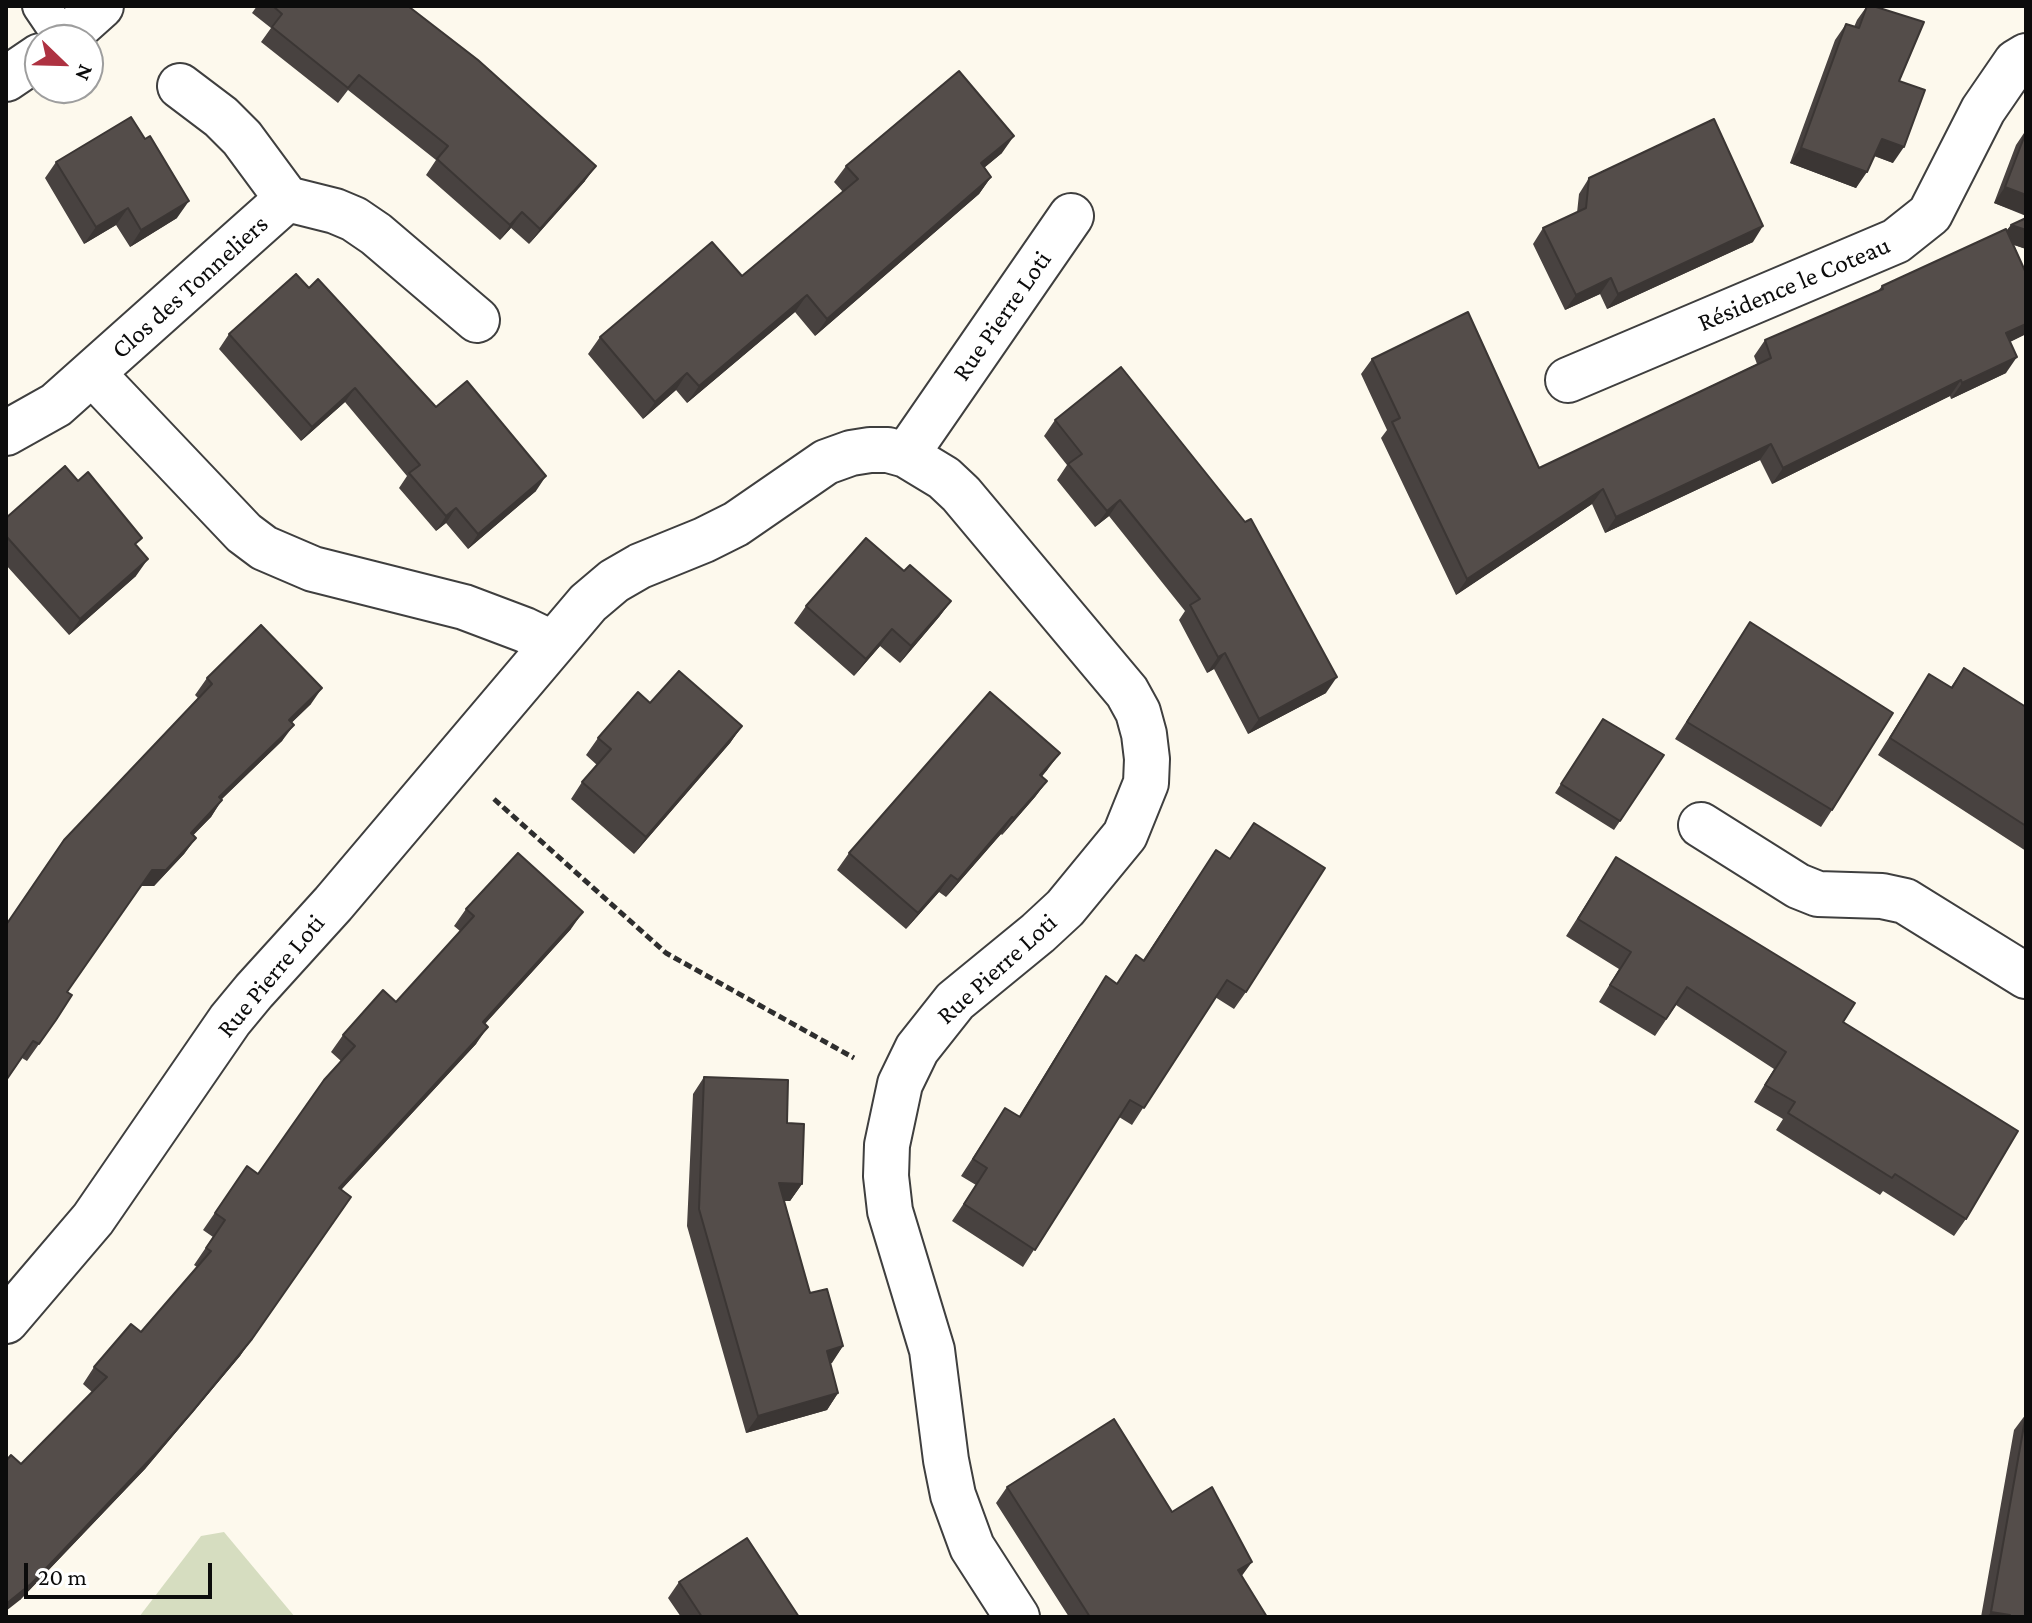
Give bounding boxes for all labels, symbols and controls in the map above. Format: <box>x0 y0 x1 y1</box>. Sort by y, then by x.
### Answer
north arrow <box>24 24 104 104</box>
text: N <box>70 61 99 85</box>
street label: Clos des Tonneliers <box>105 208 275 366</box>
street label: Résidence le Coteau <box>1693 229 1895 339</box>
street label: Rue Pierre Loti <box>946 245 1058 387</box>
street label: Rue Pierre Loti <box>930 907 1064 1031</box>
street label: Rue Pierre Loti <box>211 908 331 1044</box>
scale bar <box>28 1547 216 1597</box>
text: 20 m <box>38 1563 87 1590</box>

